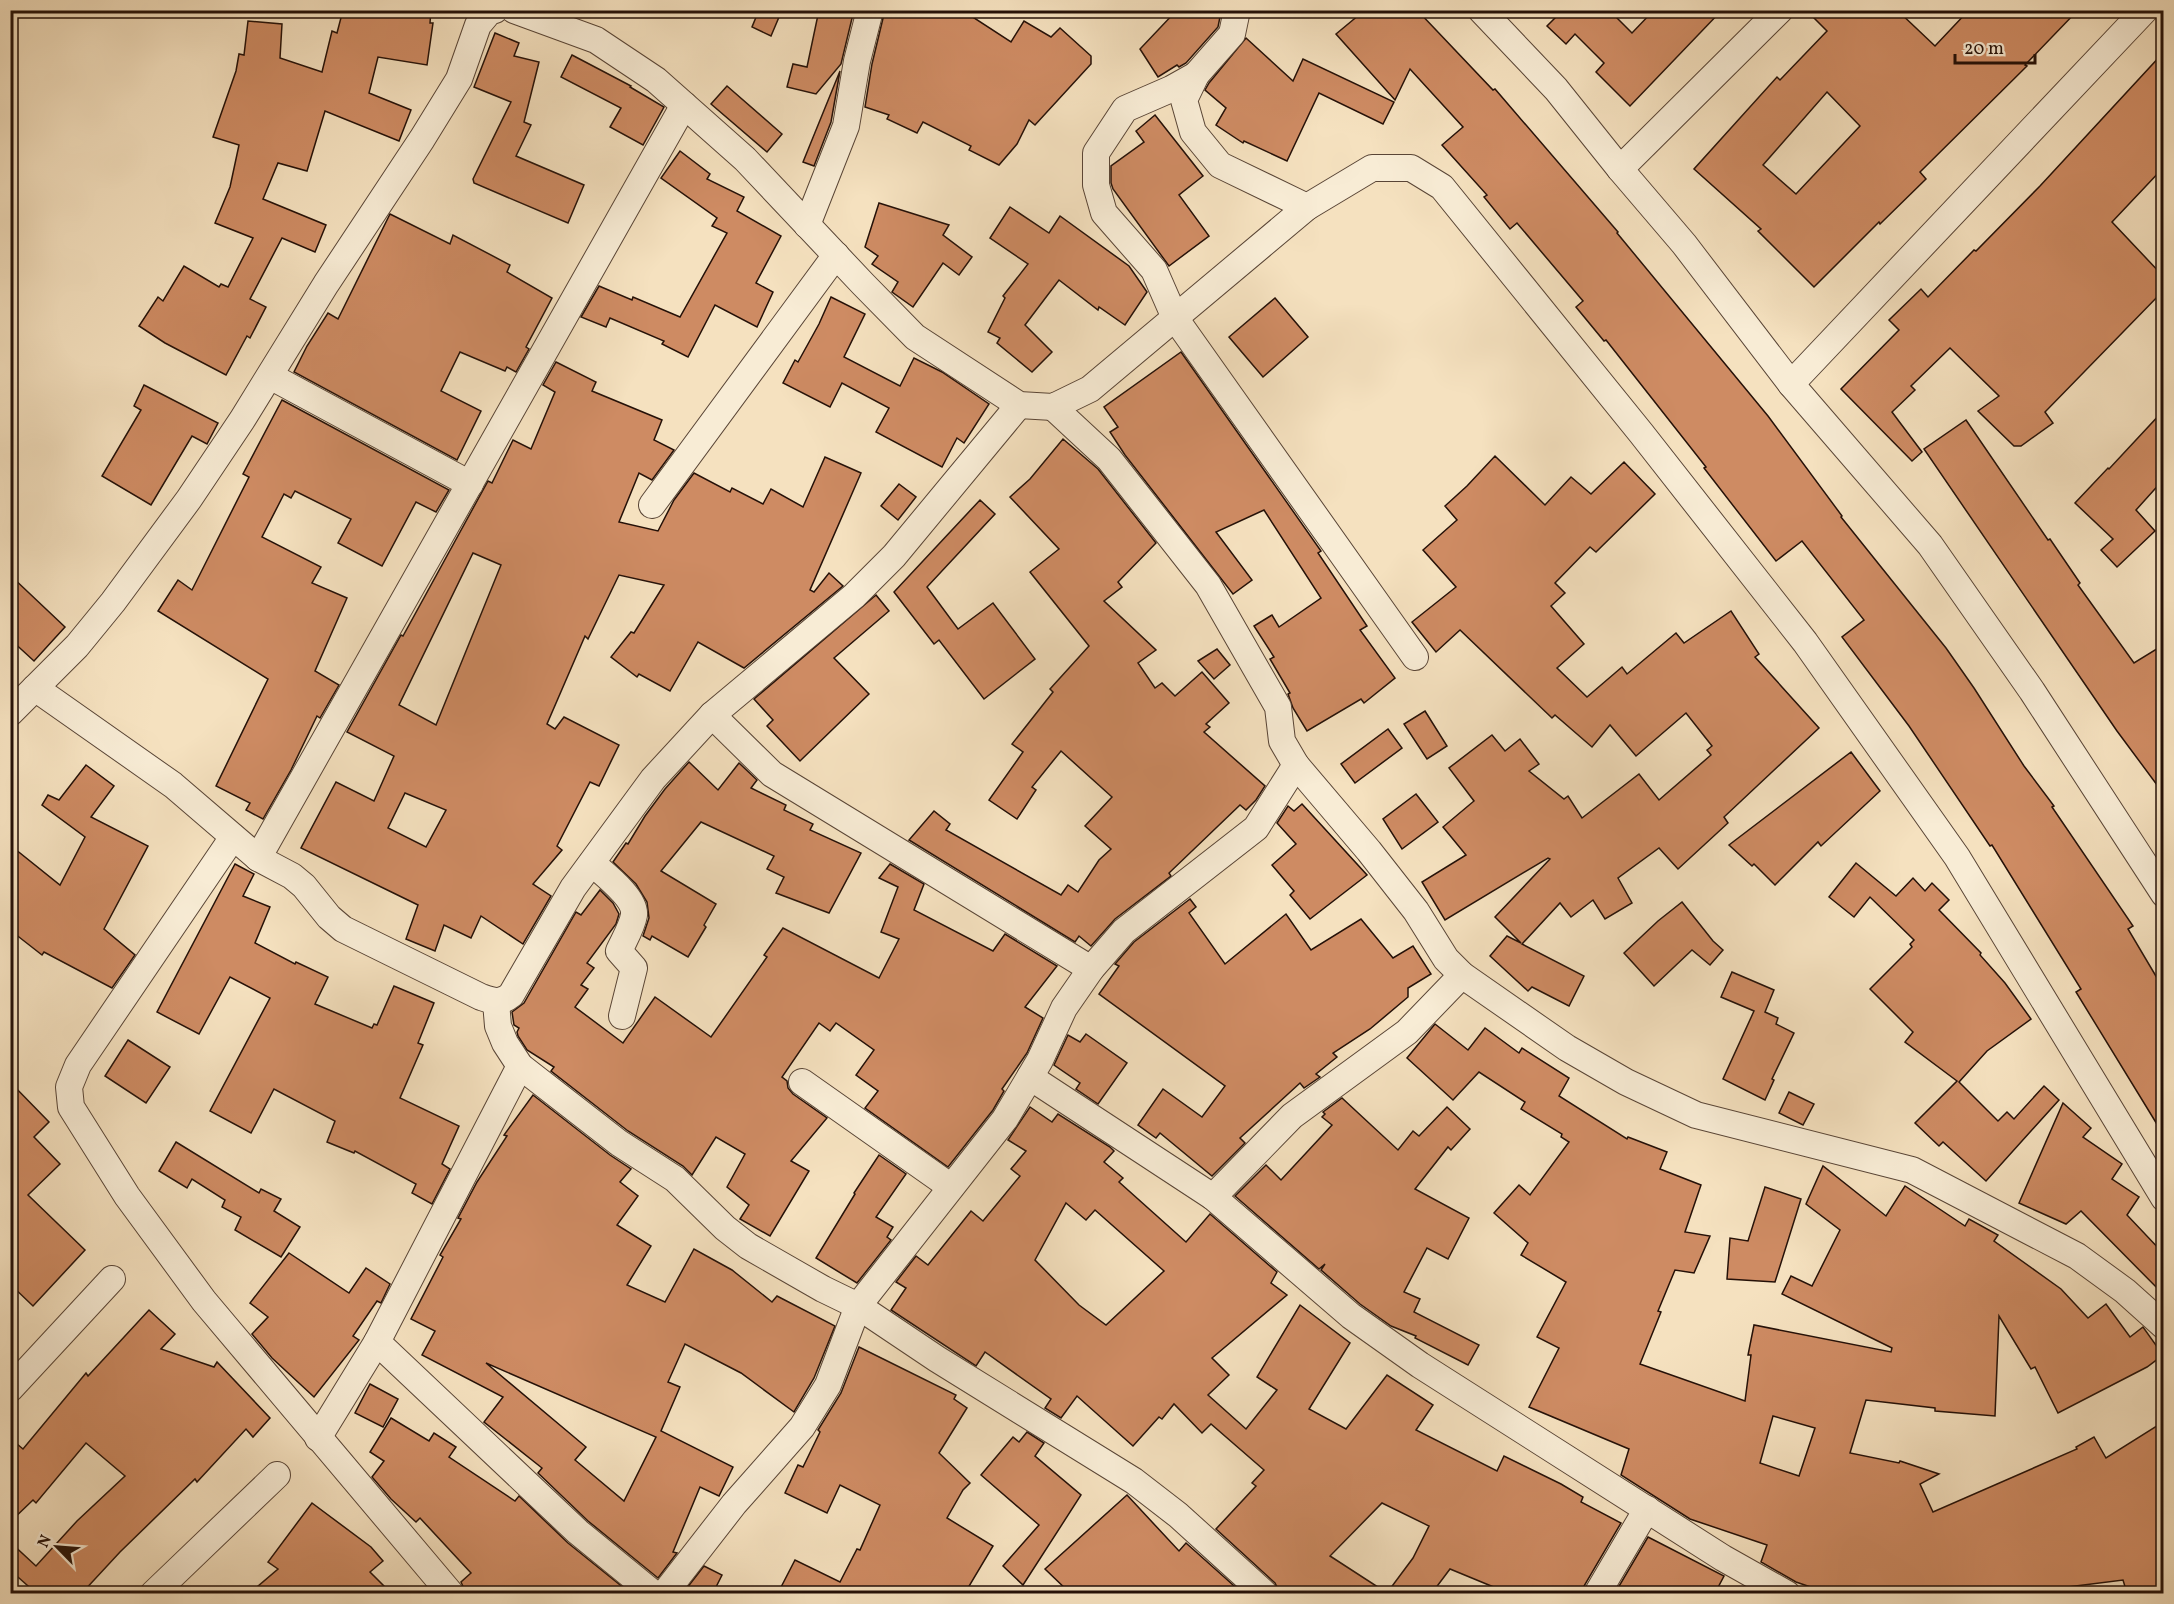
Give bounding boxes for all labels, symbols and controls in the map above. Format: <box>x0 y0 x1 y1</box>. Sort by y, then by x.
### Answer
scale bar <box>1955 27 2034 65</box>
text: 20 m <box>1964 37 2004 62</box>
north arrow <box>27 1517 87 1577</box>
text: N <box>33 1531 58 1551</box>

